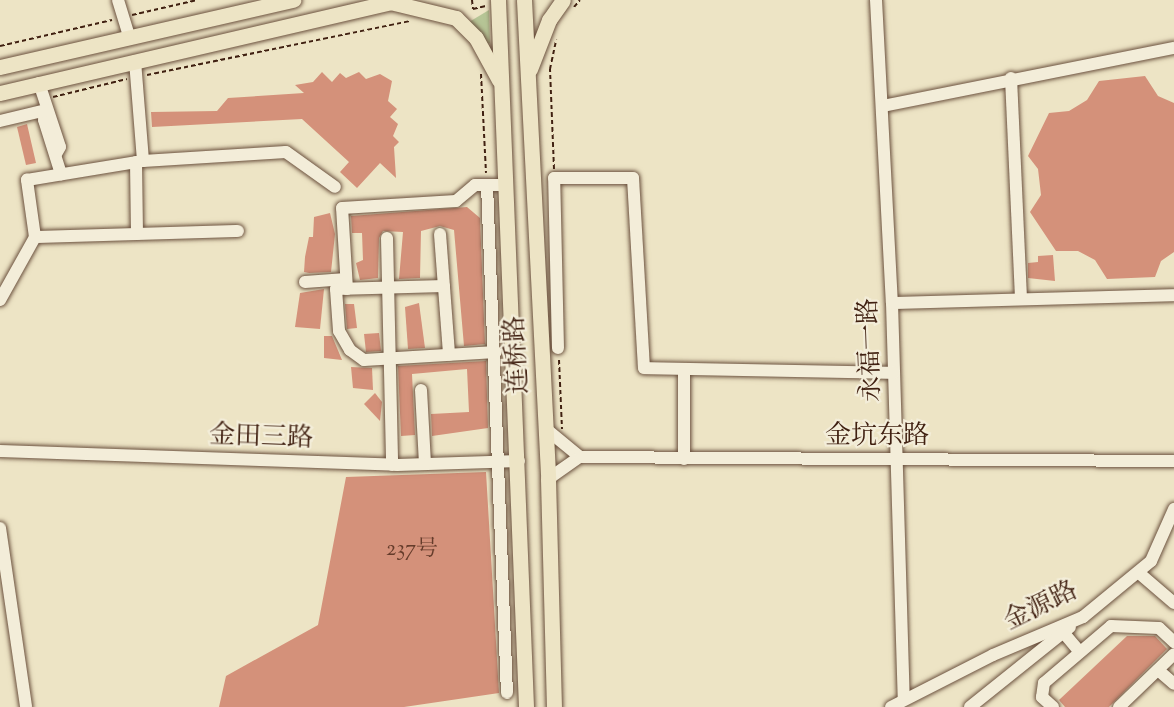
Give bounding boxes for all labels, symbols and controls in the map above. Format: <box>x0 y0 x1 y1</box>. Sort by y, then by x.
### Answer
street label: 永福一路 <box>854 297 888 403</box>
street label: 连桥路 <box>500 315 536 395</box>
street label: 金田三路 <box>208 421 314 455</box>
street label: 金坑东路 <box>825 421 929 453</box>
house number: 237号 <box>386 538 438 564</box>
street label: 金源路 <box>999 576 1083 638</box>

